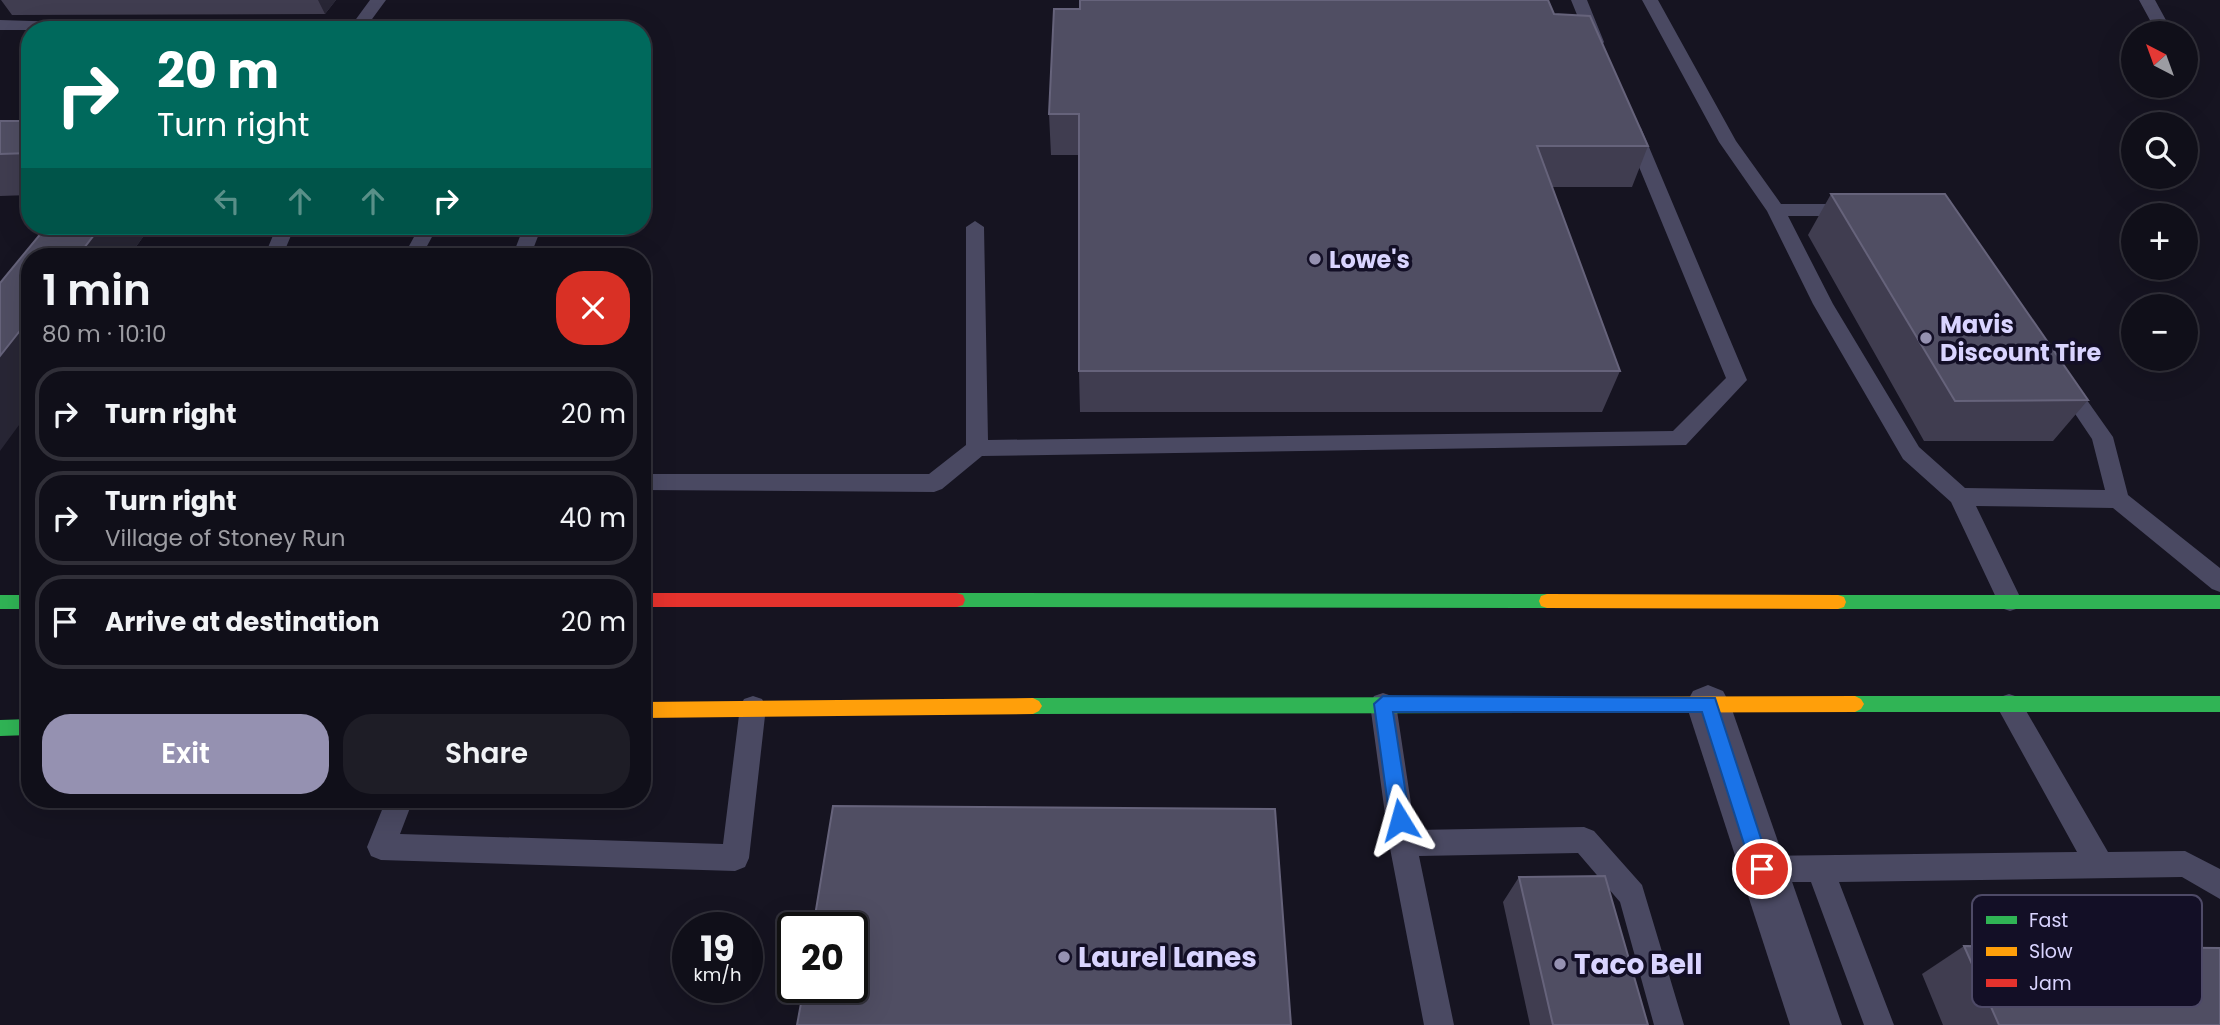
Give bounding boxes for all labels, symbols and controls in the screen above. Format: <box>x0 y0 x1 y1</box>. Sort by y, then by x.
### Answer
north arrow <box>2121 21 2198 98</box>
map controls <box>2121 21 2198 371</box>
text: 20 m <box>157 37 279 105</box>
icon: right <box>42 49 133 140</box>
text: Turn right <box>157 102 309 147</box>
button: search <box>2121 112 2198 189</box>
icon: left <box>208 182 246 220</box>
icon: ahead <box>281 182 319 220</box>
icon: ahead <box>354 182 392 220</box>
icon: right <box>427 182 465 220</box>
button: + <box>2121 203 2198 280</box>
place label: Lowe's <box>1329 243 1410 276</box>
marker: Lowe's <box>1307 251 1323 267</box>
text: 1 min <box>42 261 151 320</box>
button: close <box>556 271 630 345</box>
button: − <box>2121 294 2198 371</box>
place label: Mavis Discount Tire <box>1940 308 2101 369</box>
text: 80 m · 10:10 <box>42 318 166 350</box>
marker: Mavis Discount Tire <box>1918 330 1934 346</box>
icon: right <box>46 395 84 433</box>
text: Turn right <box>105 396 237 432</box>
text: 20 m <box>561 396 626 432</box>
text: Turn right <box>105 483 237 519</box>
icon: right <box>46 499 84 537</box>
text: 40 m <box>560 500 626 536</box>
text: Village of Stoney Run <box>105 522 346 554</box>
icon: arrive <box>46 603 84 641</box>
text: Arrive at destination <box>105 604 380 640</box>
text: 20 m <box>561 604 626 640</box>
button: Exit <box>42 714 329 794</box>
button: Share <box>343 714 630 794</box>
position arrow <box>1363 783 1437 857</box>
pin <box>1732 839 1792 899</box>
icon: arrive <box>1743 850 1781 888</box>
legend <box>1972 895 2202 1007</box>
text: Fast <box>2029 907 2068 934</box>
speed limit sign: 20 <box>777 912 868 1003</box>
text: 19 <box>700 924 735 973</box>
place label: Laurel Lanes <box>1078 938 1257 977</box>
text: Slow <box>2029 938 2073 965</box>
place label: Taco Bell <box>1574 945 1703 984</box>
marker: Laurel Lanes <box>1056 949 1072 965</box>
marker: Taco Bell <box>1552 956 1568 972</box>
text: km/h <box>694 962 741 987</box>
text: Jam <box>2029 970 2071 997</box>

